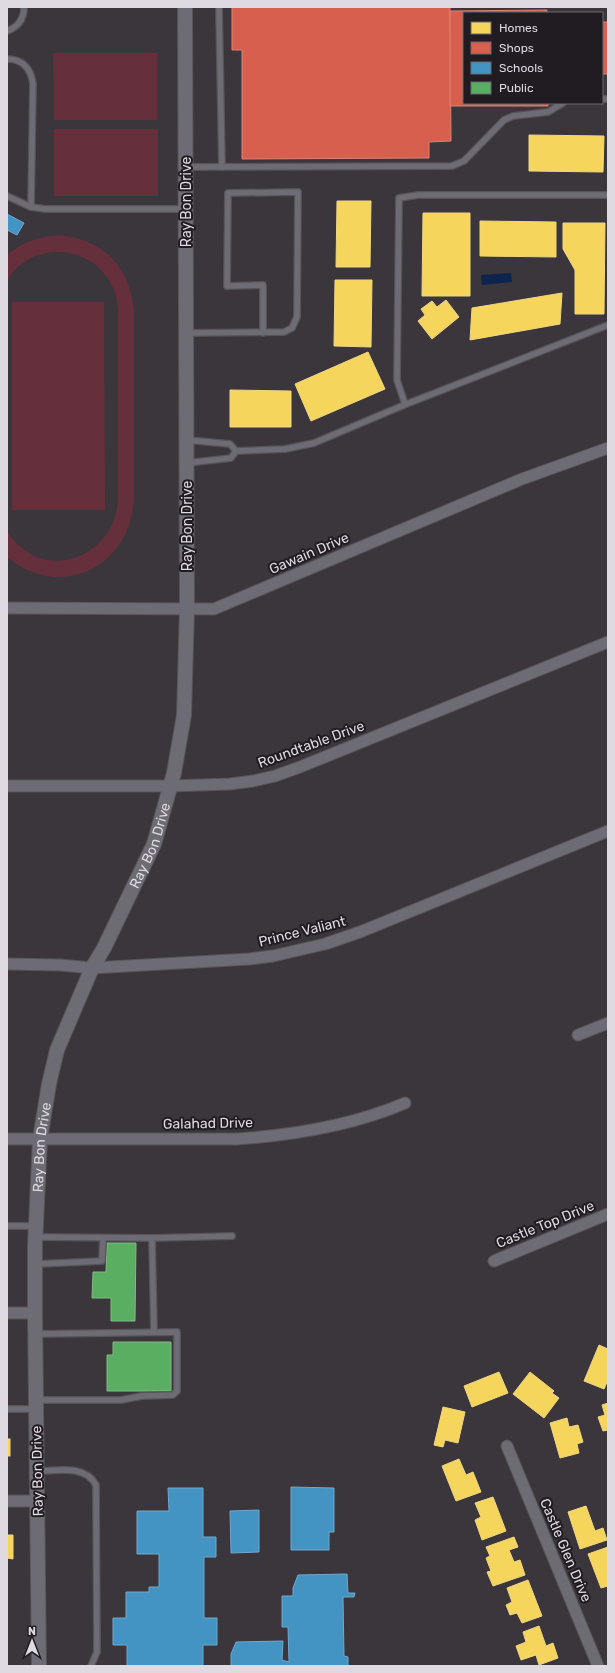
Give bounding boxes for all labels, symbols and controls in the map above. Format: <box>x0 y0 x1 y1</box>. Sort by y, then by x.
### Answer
legend <box>463 12 603 104</box>
text: Homes <box>499 21 538 35</box>
text: Shops <box>499 41 534 55</box>
text: Schools <box>499 61 543 75</box>
text: Public <box>499 81 534 95</box>
street label: Ray Bon Drive <box>178 157 195 247</box>
street label: Ray Bon Drive <box>179 481 196 571</box>
street label: Gawain Drive <box>267 529 352 578</box>
street label: Roundtable Drive <box>256 717 367 772</box>
street label: Ray Bon Drive <box>126 801 174 891</box>
street label: Prince Valiant <box>257 912 348 951</box>
street label: Ray Bon Drive <box>29 1101 55 1193</box>
street label: Galahad Drive <box>163 1114 253 1133</box>
street label: Castle Top Drive <box>494 1197 597 1252</box>
street label: Ray Bon Drive <box>28 1425 47 1516</box>
street label: Castle Glen Drive <box>536 1496 595 1605</box>
north arrow <box>12 1621 52 1661</box>
text: N <box>28 1625 36 1638</box>

